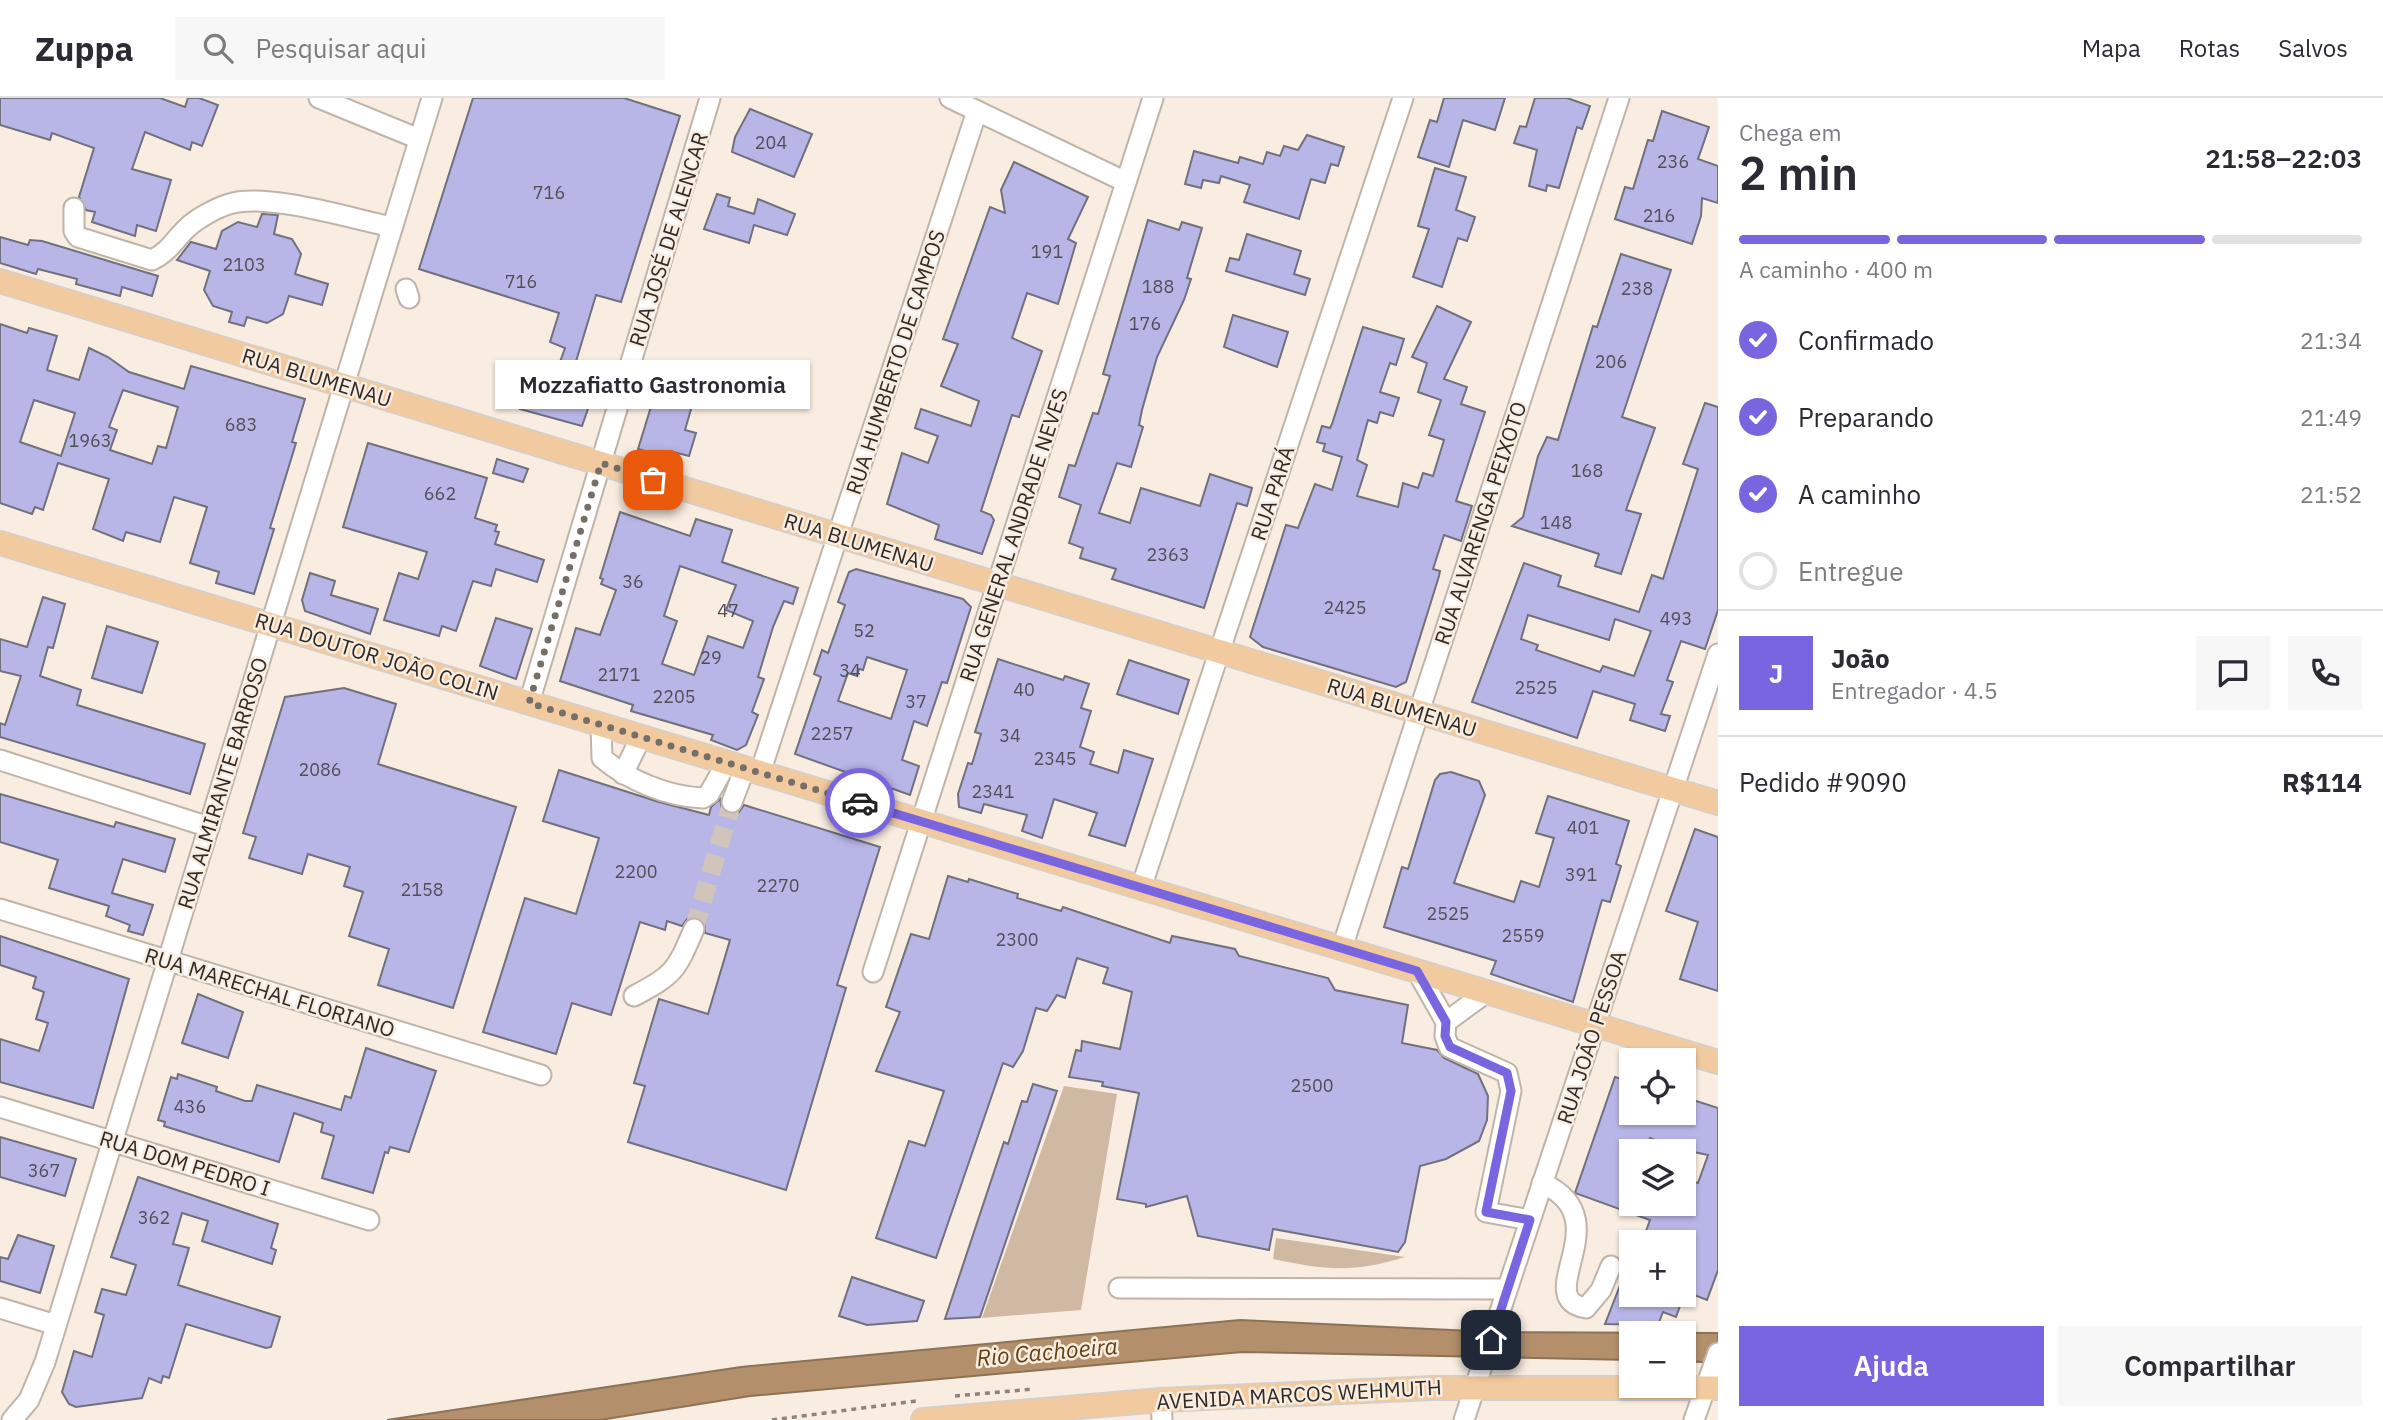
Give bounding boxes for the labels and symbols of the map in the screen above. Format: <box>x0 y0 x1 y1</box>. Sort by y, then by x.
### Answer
street label: RUA JOSÉ DE ALENCAR <box>622 128 714 350</box>
house number: 204 <box>755 131 787 154</box>
house number: 236 <box>1657 150 1689 173</box>
house number: 716 <box>533 181 565 204</box>
house number: 216 <box>1643 204 1675 227</box>
street label: RUA HUMBERTO DE CAMPOS <box>839 226 951 498</box>
house number: 191 <box>1031 240 1063 263</box>
house number: 2103 <box>222 253 266 276</box>
house number: 716 <box>505 270 537 293</box>
house number: 188 <box>1142 275 1174 298</box>
house number: 238 <box>1621 277 1653 300</box>
house number: 176 <box>1129 312 1161 335</box>
street label: RUA BLUMENAU <box>239 341 395 413</box>
house number: 206 <box>1595 350 1627 373</box>
callout: Mozzafiatto Gastronomia <box>496 361 810 410</box>
street label: RUA GENERAL ANDRADE NEVES <box>952 385 1074 685</box>
street label: RUA ALVARENGA PEIXOTO <box>1427 398 1533 648</box>
house number: 683 <box>225 413 257 436</box>
house number: 1963 <box>68 429 112 452</box>
street label: RUA PARÁ <box>1244 442 1300 544</box>
pin <box>623 450 683 510</box>
house number: 168 <box>1571 459 1603 482</box>
house number: 662 <box>424 482 456 505</box>
street label: RUA BLUMENAU <box>781 506 937 578</box>
house number: 148 <box>1540 511 1572 534</box>
house number: 2363 <box>1146 543 1190 566</box>
house number: 36 <box>622 570 644 593</box>
house number: 2425 <box>1323 596 1367 619</box>
house number: 47 <box>717 599 739 622</box>
street label: RUA DOUTOR JOÃO COLIN <box>252 606 502 706</box>
house number: 493 <box>1660 607 1692 630</box>
house number: 52 <box>853 619 875 642</box>
house number: 29 <box>700 646 722 669</box>
street label: RUA ALMIRANTE BARROSO <box>170 654 274 912</box>
house number: 34 <box>839 659 861 682</box>
house number: 2171 <box>597 663 641 686</box>
street label: RUA BLUMENAU <box>1324 671 1480 743</box>
house number: 2525 <box>1514 676 1558 699</box>
house number: 40 <box>1013 678 1035 701</box>
house number: 2205 <box>652 685 696 708</box>
house number: 37 <box>905 690 927 713</box>
house number: 2257 <box>810 722 854 745</box>
house number: 34 <box>999 724 1021 747</box>
house number: 2345 <box>1033 747 1077 770</box>
house number: 2086 <box>298 758 342 781</box>
courier <box>825 768 895 838</box>
house number: 2341 <box>971 780 1015 803</box>
house number: 401 <box>1567 816 1599 839</box>
house number: 2200 <box>614 860 658 883</box>
house number: 391 <box>1565 863 1597 886</box>
house number: 2270 <box>756 874 800 897</box>
house number: 2158 <box>400 878 444 901</box>
house number: 2525 <box>1426 902 1470 925</box>
house number: 2559 <box>1501 924 1545 947</box>
house number: 2300 <box>995 928 1039 951</box>
street label: RUA MARECHAL FLORIANO <box>142 941 398 1043</box>
street label: RUA JOÃO PESSOA <box>1550 947 1632 1127</box>
house number: 2500 <box>1290 1074 1334 1097</box>
house number: 436 <box>174 1095 206 1118</box>
street label: RUA DOM PEDRO I <box>96 1124 274 1202</box>
house number: 367 <box>28 1159 60 1182</box>
house number: 362 <box>138 1206 170 1229</box>
pin <box>1461 1310 1521 1370</box>
water label: Rio Cachoeira <box>975 1330 1119 1372</box>
street label: AVENIDA MARCOS WEHMUTH <box>1156 1373 1442 1415</box>

